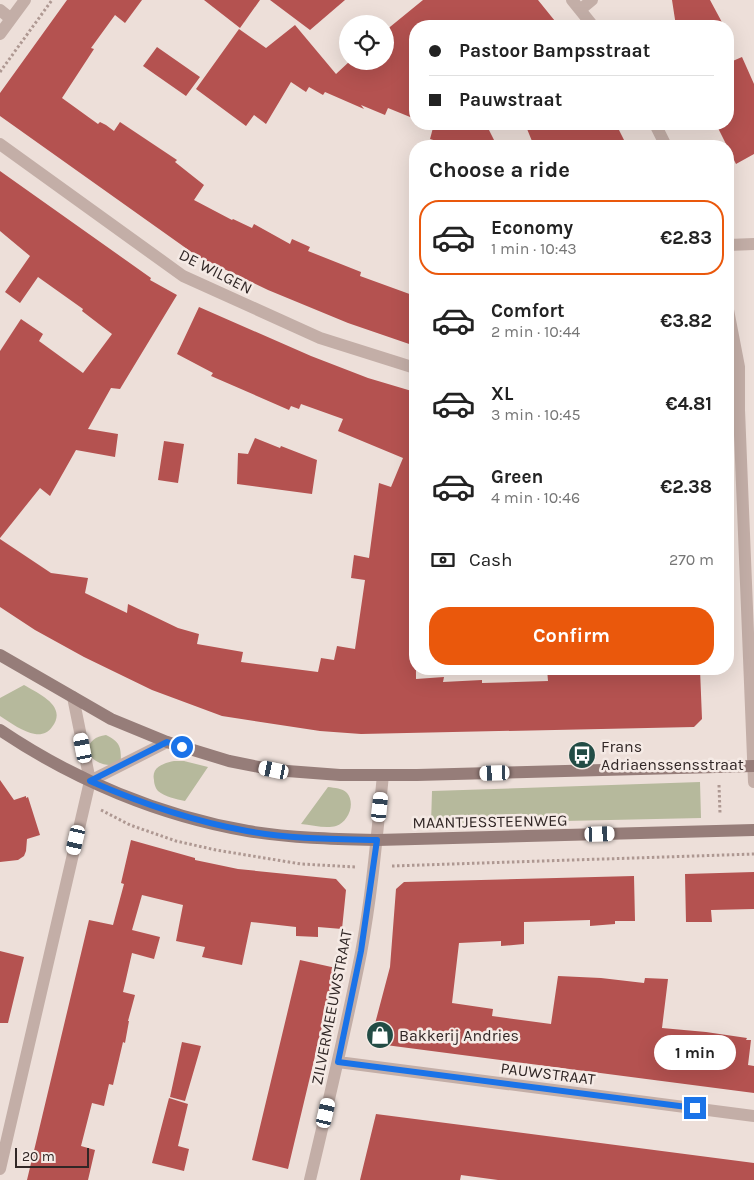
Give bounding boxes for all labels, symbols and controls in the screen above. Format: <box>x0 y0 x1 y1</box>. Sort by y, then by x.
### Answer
map controls <box>339 15 394 70</box>
button: locate <box>339 15 394 70</box>
text: Pastoor Bampsstraat <box>459 40 650 62</box>
text: Pauwstraat <box>459 89 562 111</box>
text: Choose a ride <box>429 157 570 183</box>
icon: car <box>431 215 476 260</box>
text: Economy <box>491 217 573 239</box>
text: €2.83 <box>660 227 712 249</box>
text: 1 min · 10:43 <box>491 239 577 258</box>
street label: DE WILGEN <box>176 245 256 298</box>
icon: car <box>431 298 476 343</box>
text: Comfort <box>491 300 565 322</box>
text: €3.82 <box>660 310 712 332</box>
text: 2 min · 10:44 <box>491 322 580 341</box>
icon: car <box>431 381 476 426</box>
text: XL <box>491 383 513 405</box>
text: €4.81 <box>666 393 712 415</box>
text: 3 min · 10:45 <box>491 405 581 424</box>
icon: car <box>431 464 476 509</box>
text: Green <box>491 466 543 488</box>
text: €2.38 <box>660 476 712 498</box>
text: 4 min · 10:46 <box>491 488 580 507</box>
icon: cash <box>429 546 457 574</box>
text: Cash <box>469 549 513 571</box>
text: 270 m <box>669 550 714 569</box>
button: Confirm <box>429 607 714 665</box>
car <box>72 732 93 764</box>
route start <box>171 736 193 758</box>
place label: Frans Adriaenssensstraat <box>601 737 744 774</box>
bus stop icon: Frans Adriaenssensstraat <box>567 740 597 770</box>
car <box>257 760 290 780</box>
car <box>479 765 510 781</box>
car <box>370 791 389 823</box>
street label: MAANTJESSTEENWEG <box>412 811 568 832</box>
car <box>65 824 86 856</box>
car <box>584 826 615 842</box>
street label: ZILVERMEEUWSTRAAT <box>307 928 356 1086</box>
shop icon: Bakkerij Andries <box>365 1020 395 1050</box>
place label: Bakkerij Andries <box>399 1026 519 1045</box>
callout: 1 min <box>654 1036 736 1070</box>
text: 1 min <box>675 1043 715 1062</box>
street label: PAUWSTRAAT <box>499 1058 596 1089</box>
car <box>315 1097 336 1129</box>
route end <box>684 1097 706 1119</box>
scale bar <box>15 1145 89 1168</box>
text: 20 m <box>22 1148 55 1165</box>

